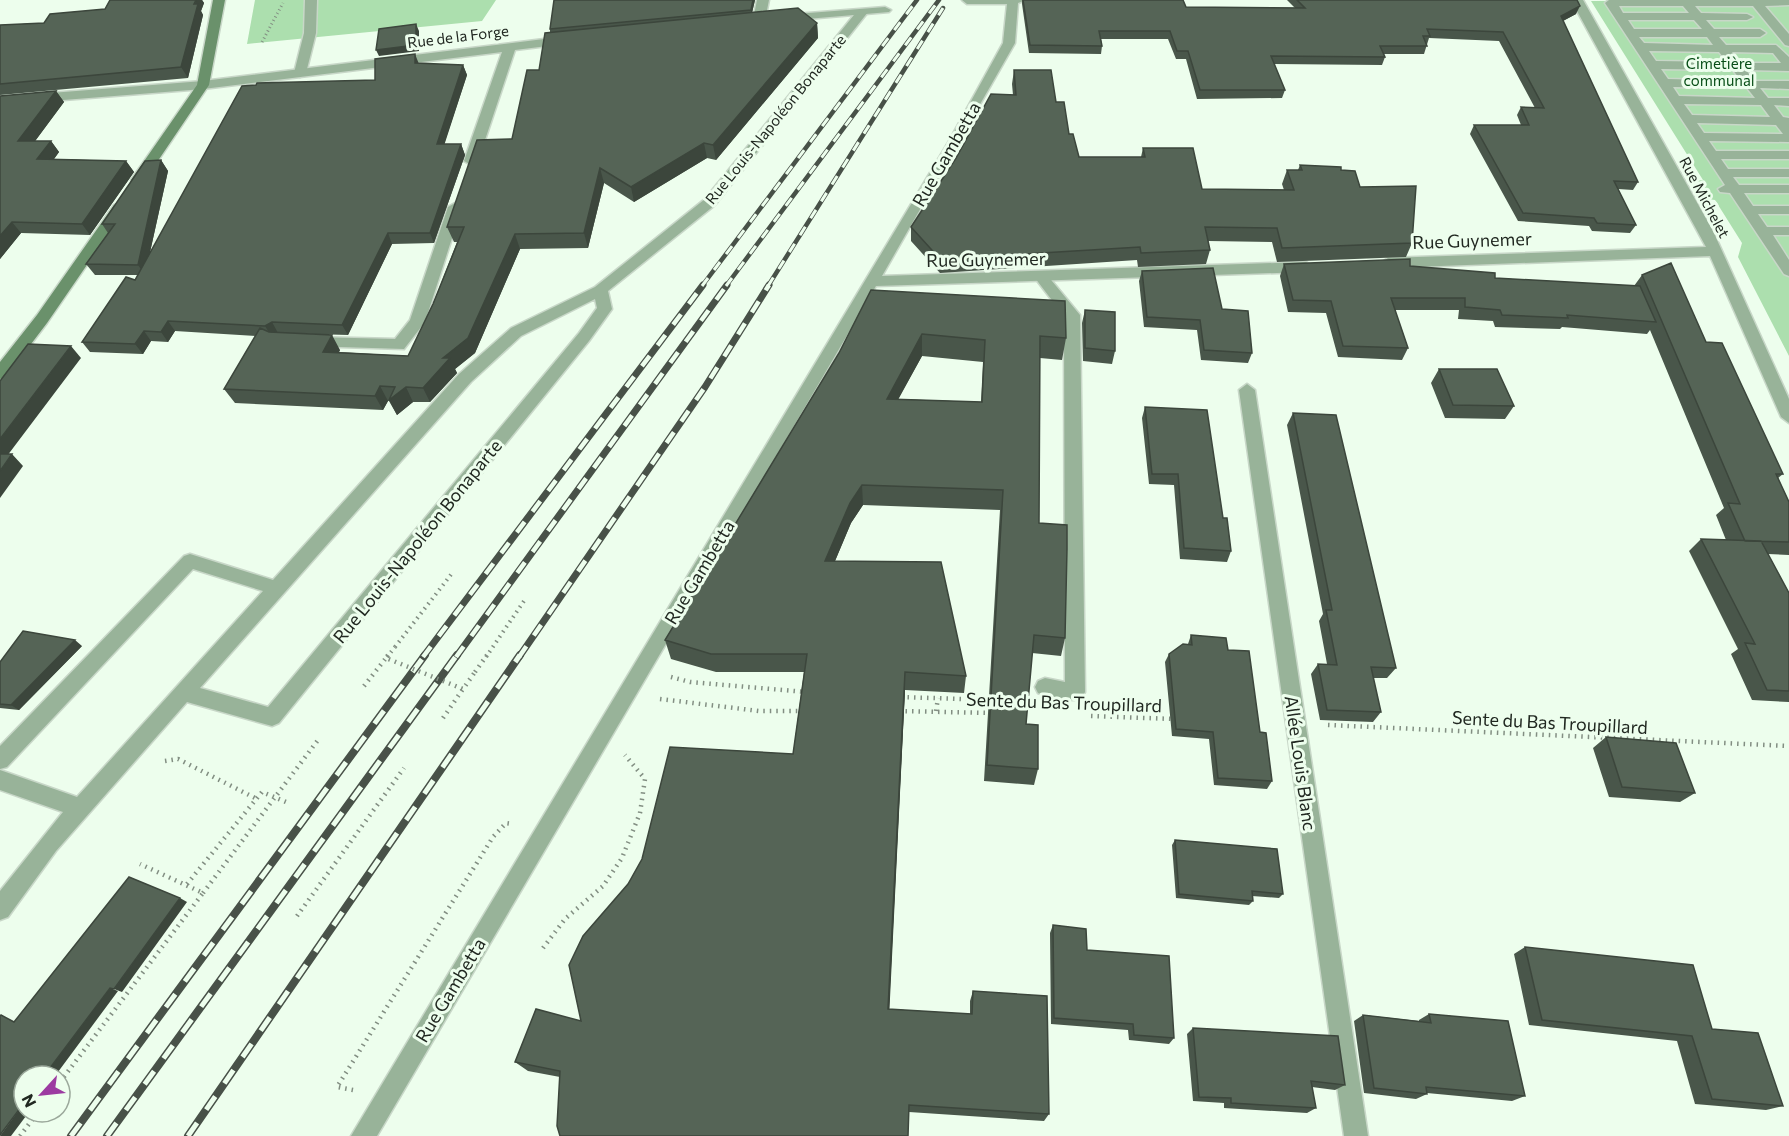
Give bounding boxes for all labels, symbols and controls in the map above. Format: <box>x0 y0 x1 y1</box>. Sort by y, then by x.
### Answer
street label: Rue de la Forge <box>406 21 510 51</box>
street label: Rue Louis-Napoléon Bonaparte <box>701 31 849 207</box>
park label: Cimetière communal <box>1683 54 1755 89</box>
street label: Rue Gambetta <box>907 98 985 210</box>
street label: Rue Michelet <box>1676 153 1734 241</box>
street label: Rue Guynemer <box>1412 227 1532 253</box>
street label: Rue Guynemer <box>926 247 1046 271</box>
street label: Rue Louis-Napoléon Bonaparte <box>328 435 506 647</box>
street label: Rue Gambetta <box>659 516 739 628</box>
street label: Sente du Bas Troupillard <box>966 688 1162 716</box>
street label: Allée Louis Blanc <box>1281 694 1321 832</box>
street label: Sente du Bas Troupillard <box>1452 706 1648 738</box>
street label: Rue Gambetta <box>410 934 490 1046</box>
north arrow <box>12 1064 72 1124</box>
text: N <box>17 1091 39 1111</box>

